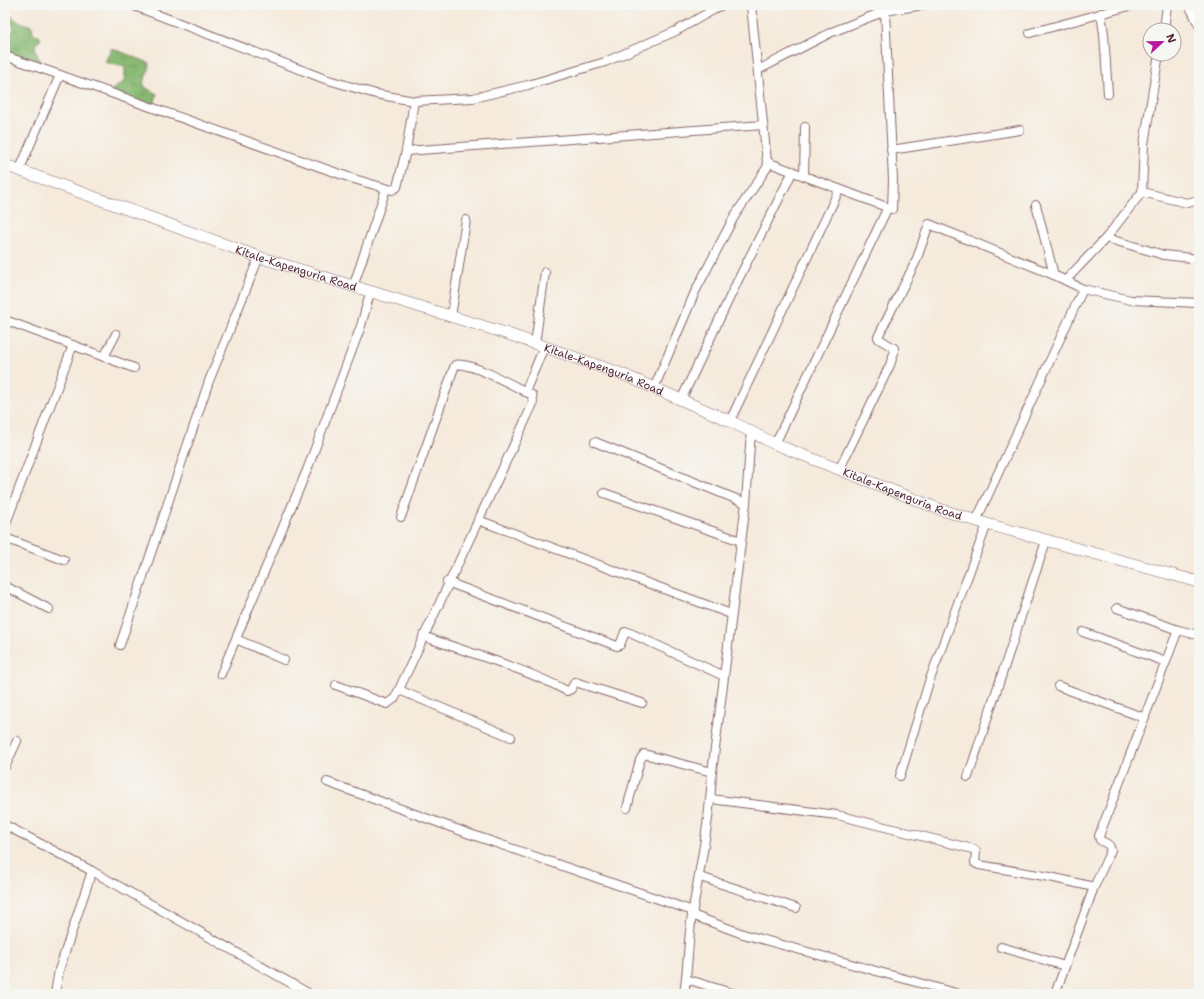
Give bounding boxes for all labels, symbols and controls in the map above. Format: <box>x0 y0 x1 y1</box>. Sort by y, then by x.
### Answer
north arrow <box>1142 22 1182 62</box>
text: N <box>1162 32 1180 46</box>
street label: Kitale-Kapenguria Road <box>233 242 359 294</box>
street label: Kitale-Kapenguria Road <box>542 340 666 399</box>
street label: Kitale-Kapenguria Road <box>841 464 964 523</box>

